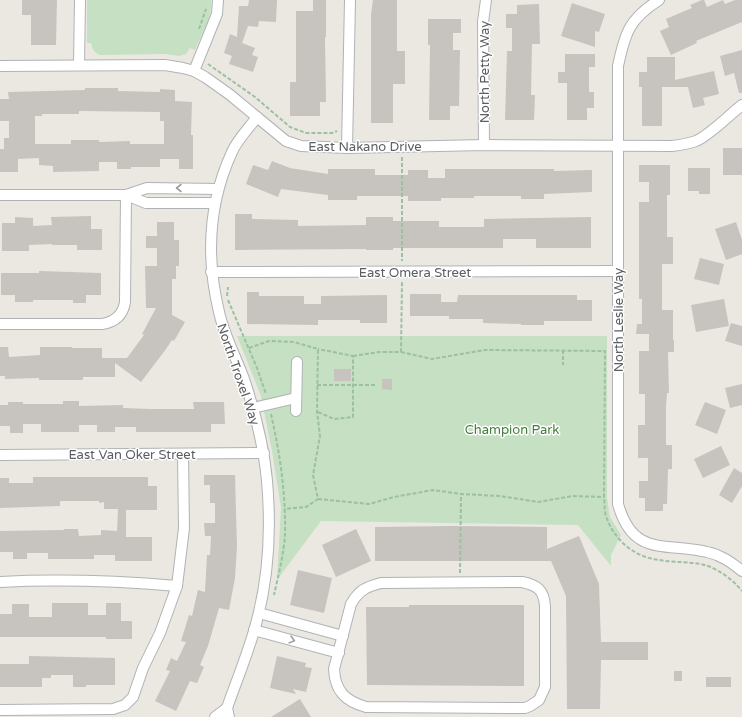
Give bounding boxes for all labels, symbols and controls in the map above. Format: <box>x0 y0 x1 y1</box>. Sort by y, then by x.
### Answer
street label: North Petty Way <box>477 21 493 123</box>
street label: East Nakano Drive <box>308 139 422 155</box>
one-way arrow <box>176 184 182 192</box>
street label: East Omera Street <box>359 265 471 281</box>
street label: North Leslie Way <box>611 268 627 372</box>
street label: North Troxel Way <box>213 321 263 427</box>
park label: Champion Park <box>465 422 559 438</box>
street label: East Van Oker Street <box>68 447 196 463</box>
one-way arrow <box>288 635 295 644</box>

